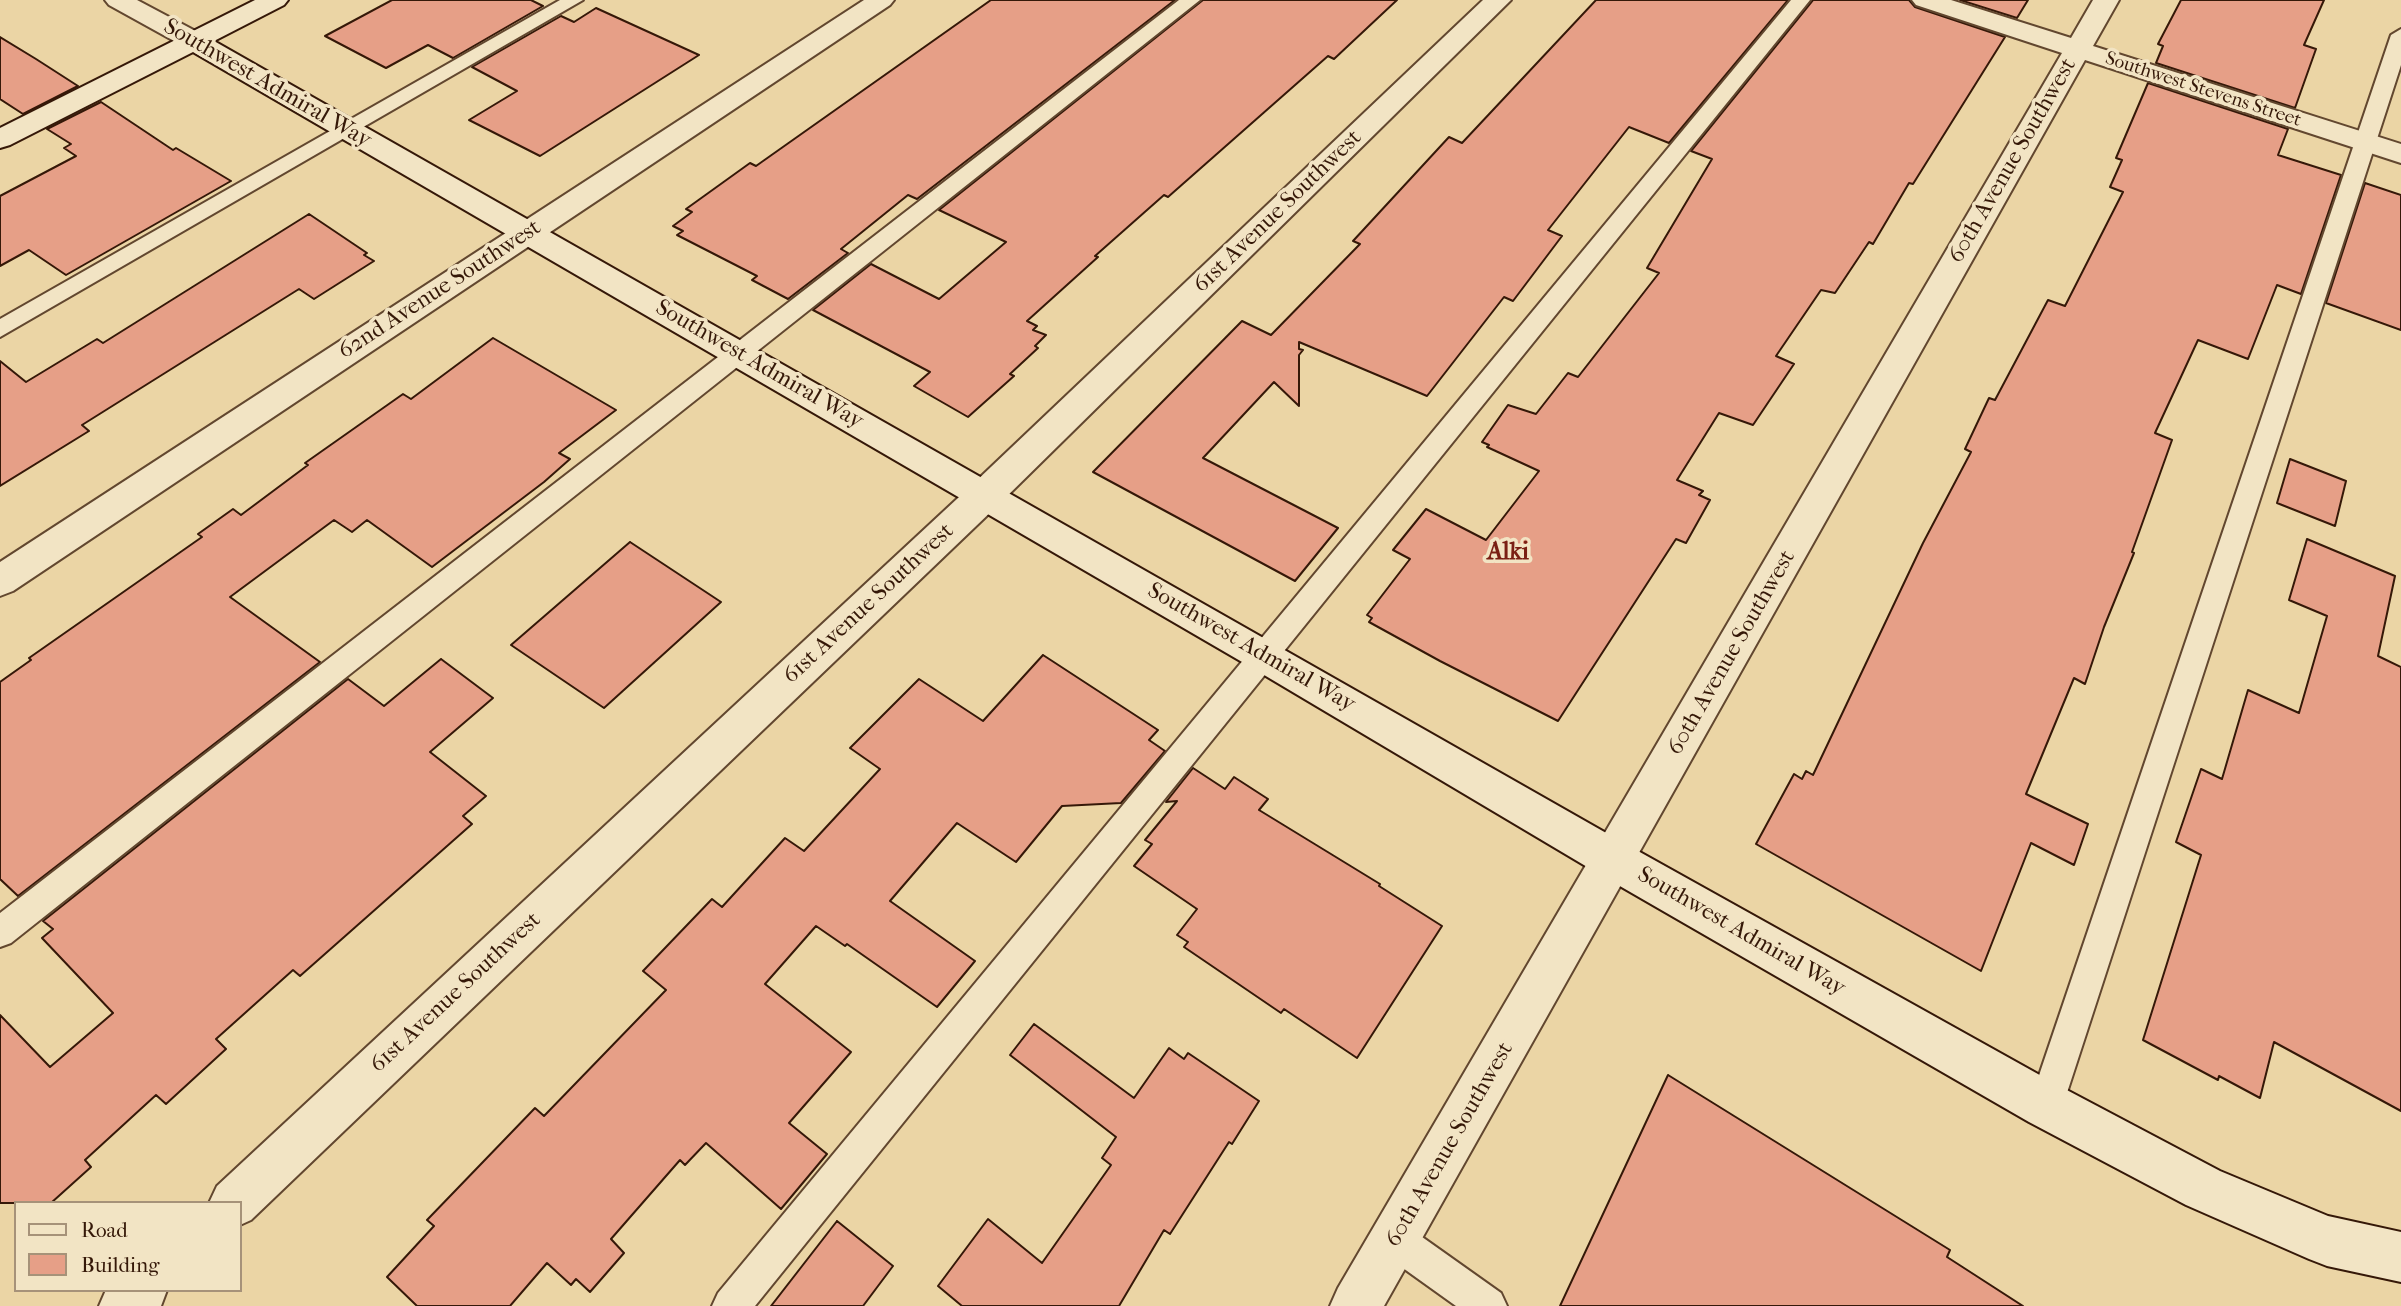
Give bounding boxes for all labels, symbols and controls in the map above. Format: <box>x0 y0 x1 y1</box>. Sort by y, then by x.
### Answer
street label: Southwest Admiral Way <box>158 13 376 155</box>
street label: Southwest Stevens Street <box>2102 48 2304 132</box>
street label: 60th Avenue Southwest <box>1943 54 2083 268</box>
street label: 61st Avenue Southwest <box>1188 125 1368 299</box>
street label: 62nd Avenue Southwest <box>334 214 546 366</box>
street label: Southwest Admiral Way <box>650 294 868 436</box>
street label: 61st Avenue Southwest <box>778 518 960 690</box>
district label: Alki <box>1487 539 1529 567</box>
street label: 60th Avenue Southwest <box>1662 546 1802 760</box>
street label: Southwest Admiral Way <box>1142 577 1360 719</box>
street label: Southwest Admiral Way <box>1632 861 1850 1003</box>
street label: 61st Avenue Southwest <box>365 907 547 1079</box>
street label: 60th Avenue Southwest <box>1380 1038 1520 1252</box>
legend <box>14 1201 242 1292</box>
text: Road <box>81 1218 128 1242</box>
text: Building <box>81 1253 159 1277</box>

